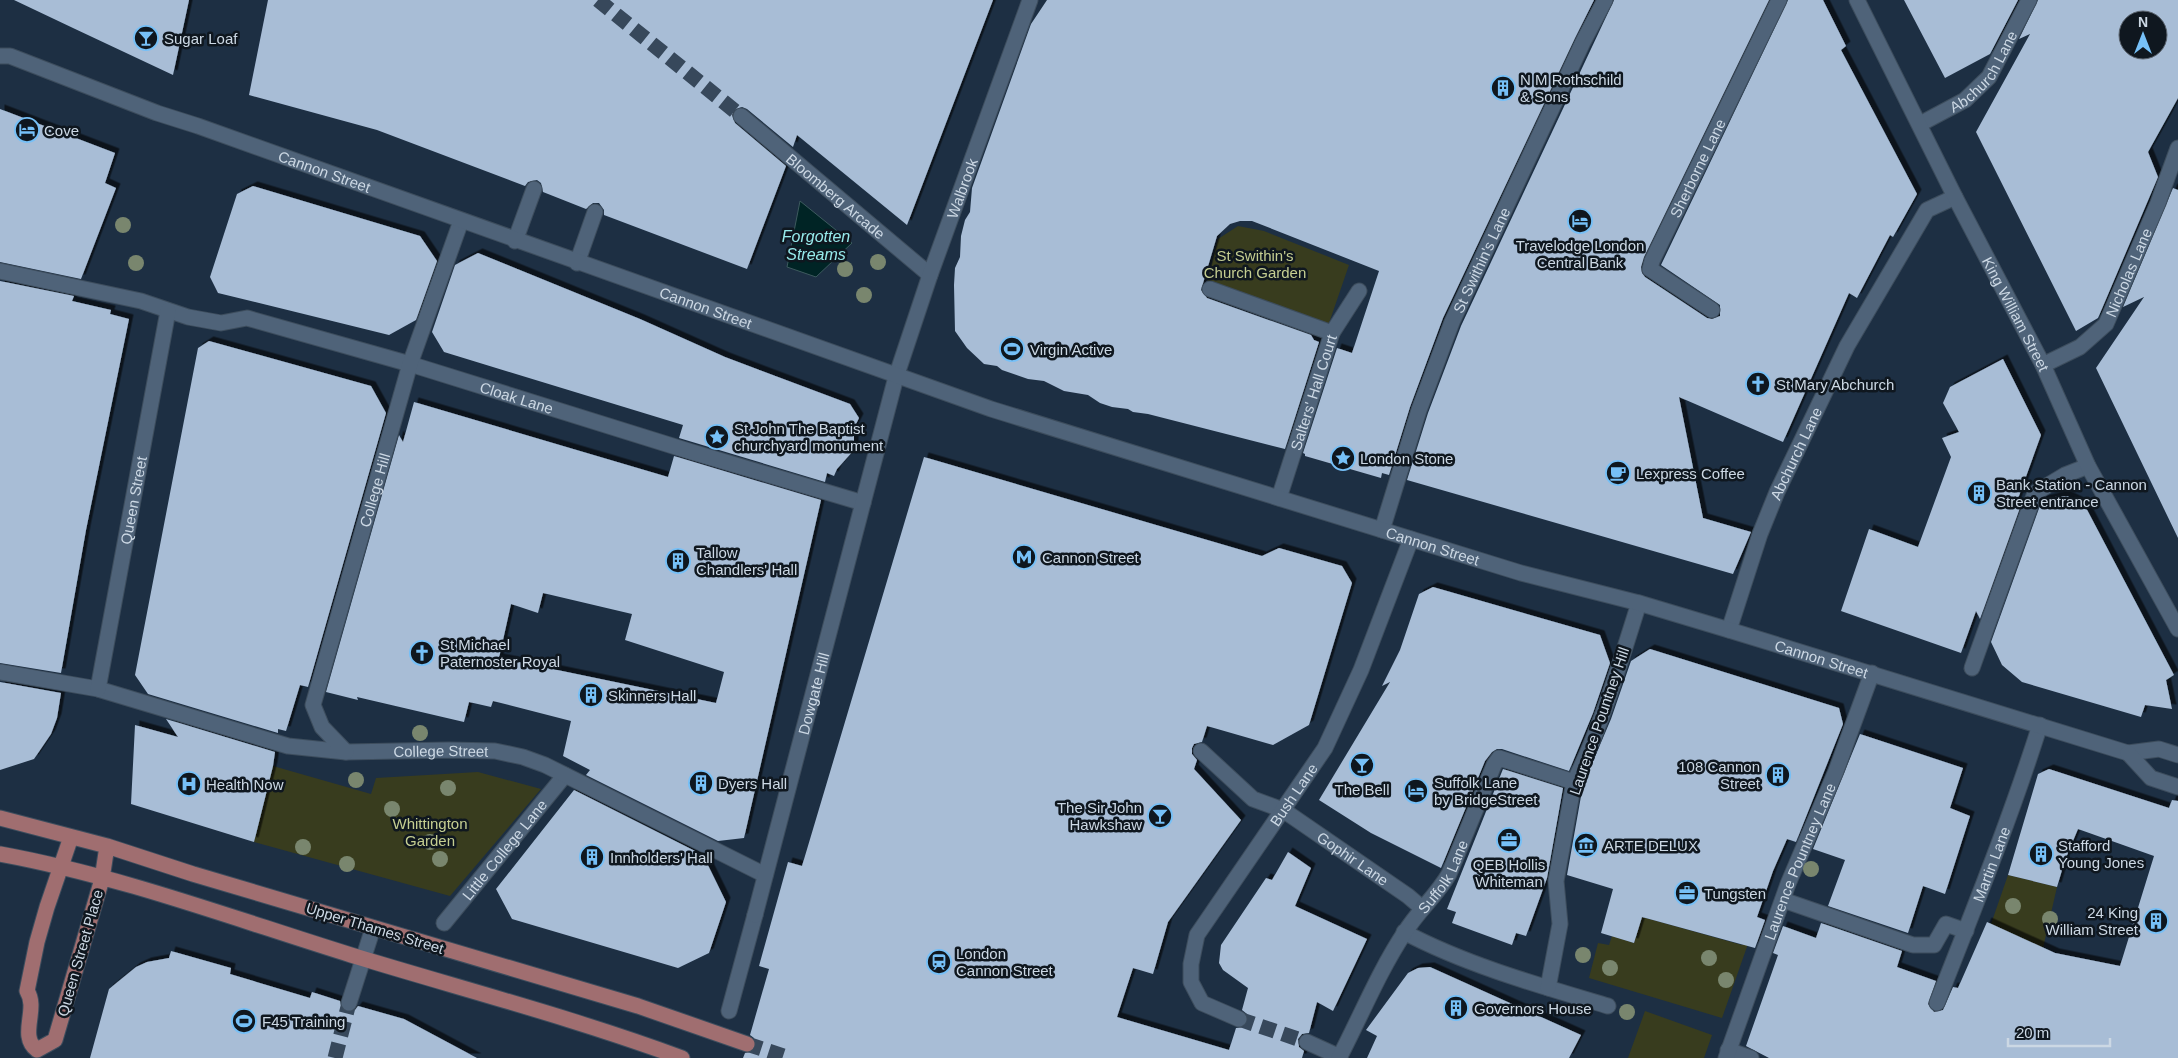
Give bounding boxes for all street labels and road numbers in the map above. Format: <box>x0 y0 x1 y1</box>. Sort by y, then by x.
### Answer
street label: Abchurch Lane <box>1946 28 2020 115</box>
street label: Sherborne Lane <box>1666 116 1728 220</box>
street label: Cannon Street <box>276 147 374 196</box>
street label: Bloomberg Arcade <box>783 150 889 242</box>
street label: Walbrook <box>943 155 980 221</box>
street label: St Swithin's Lane <box>1449 204 1513 316</box>
street label: Nicholas Lane <box>2102 225 2155 319</box>
street label: King William Street <box>1979 254 2053 374</box>
street label: Cannon Street <box>658 283 755 332</box>
street label: Salters' Hall Court <box>1286 332 1340 452</box>
street label: Cloak Lane <box>478 378 556 417</box>
street label: Abchurch Lane <box>1766 404 1825 502</box>
street label: College Hill <box>356 451 393 529</box>
street label: Queen Street <box>116 454 150 546</box>
street label: Cannon Street <box>1384 523 1482 568</box>
street label: Cannon Street <box>1773 636 1871 681</box>
street label: Laurence Pountney Hill <box>1566 645 1632 797</box>
street label: Dowgate Hill <box>794 651 832 736</box>
street label: College Street <box>393 741 489 760</box>
street label: Bush Lane <box>1266 760 1321 829</box>
street label: Laurence Pountney Lane <box>1760 780 1838 942</box>
street label: Little College Lane <box>458 796 550 903</box>
street label: Martin Lane <box>1969 824 2013 904</box>
street label: Gophir Lane <box>1314 828 1392 889</box>
street label: Suffolk Lane <box>1414 837 1471 917</box>
street label: Queen Street Place <box>54 888 106 1018</box>
street label: Upper Thames Street <box>304 899 447 957</box>

